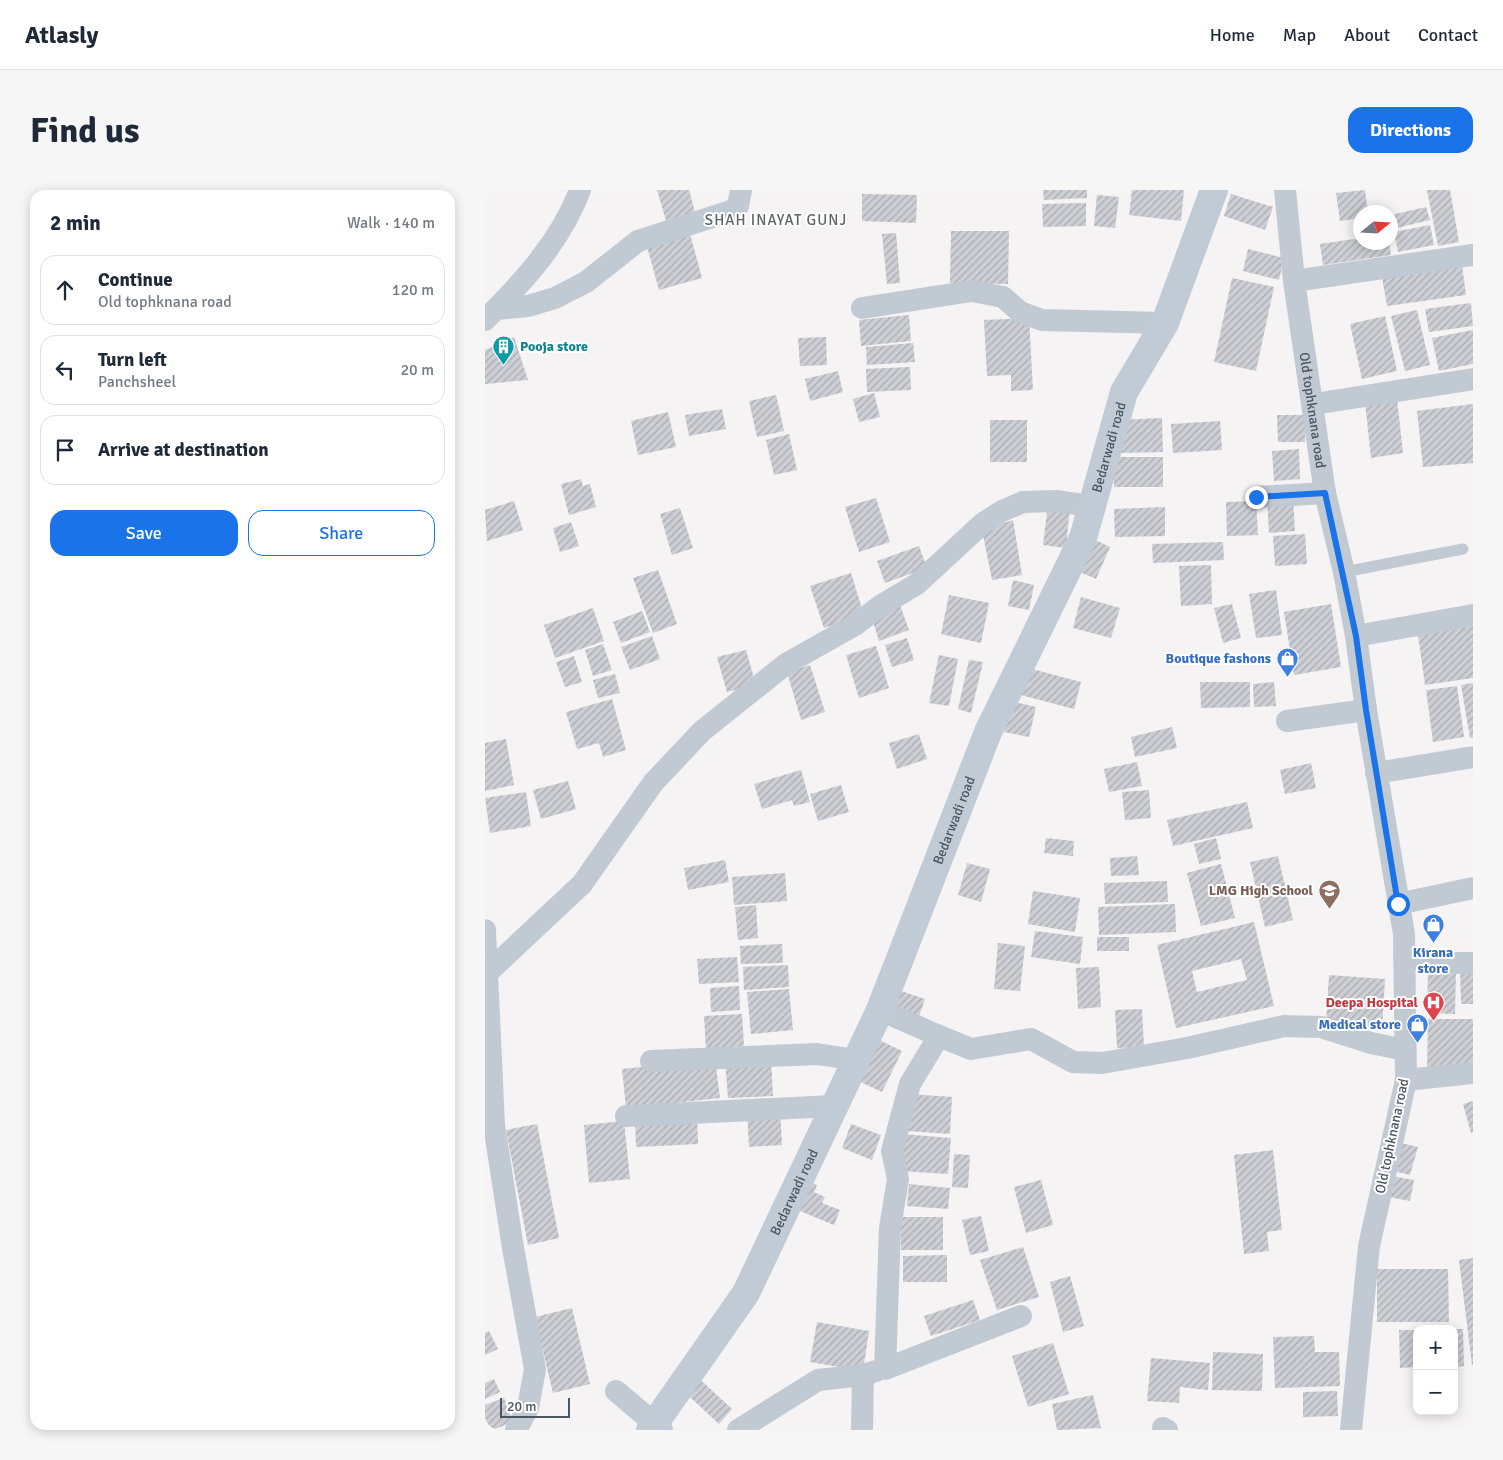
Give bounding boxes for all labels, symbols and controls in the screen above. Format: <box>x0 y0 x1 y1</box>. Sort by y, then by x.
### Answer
text: Atlasly <box>25 20 98 50</box>
text: Home <box>1210 24 1255 46</box>
text: Map <box>1283 24 1316 46</box>
text: About <box>1344 24 1390 46</box>
text: Contact <box>1418 24 1478 46</box>
button: Directions <box>1348 107 1473 153</box>
text: Find us <box>30 109 140 152</box>
north arrow <box>1353 205 1398 250</box>
text: 2 min <box>50 210 101 236</box>
district label: SHAH INAYAT GUNJ <box>705 211 847 229</box>
text: Walk · 140 m <box>347 213 435 233</box>
text: Continue <box>98 268 173 292</box>
icon: ahead <box>51 276 79 304</box>
text: 120 m <box>392 280 434 300</box>
text: Old tophknana road <box>98 292 232 312</box>
building icon: Pooja store <box>492 334 516 365</box>
place label: Pooja store <box>520 338 588 355</box>
text: Turn left <box>98 348 167 372</box>
street label: Old tophknana road <box>1296 351 1330 469</box>
icon: left <box>51 356 79 384</box>
text: 20 m <box>400 360 434 380</box>
text: Panchsheel <box>98 372 176 392</box>
street label: Bedarwadi road <box>1088 400 1129 494</box>
icon: arrive <box>51 436 79 464</box>
text: Arrive at destination <box>98 438 269 462</box>
route end <box>1245 486 1268 509</box>
button: Save <box>50 510 238 556</box>
button: Share <box>248 510 435 556</box>
shop icon: Boutique fashons <box>1275 646 1299 677</box>
place label: Boutique fashons <box>1166 650 1271 667</box>
street label: Bedarwadi road <box>929 774 979 867</box>
school or university icon: LMG High School <box>1317 878 1341 909</box>
place label: LMG High School <box>1209 882 1314 899</box>
route start <box>1387 893 1410 916</box>
shop icon: Kirana store <box>1421 912 1445 943</box>
place label: Kirana store <box>1413 944 1453 977</box>
hospital icon: Deepa Hospital <box>1422 990 1446 1021</box>
place label: Deepa Hospital <box>1325 994 1419 1011</box>
shop icon: Medical store <box>1405 1012 1429 1043</box>
place label: Medical store <box>1318 1016 1401 1033</box>
street label: Old tophknana road <box>1372 1077 1412 1195</box>
street label: Bedarwadi road <box>766 1146 821 1238</box>
map controls <box>1413 1325 1458 1415</box>
button: + <box>1413 1325 1458 1370</box>
button: − <box>1413 1370 1458 1415</box>
scale bar <box>500 1395 570 1418</box>
text: 20 m <box>507 1398 536 1415</box>

